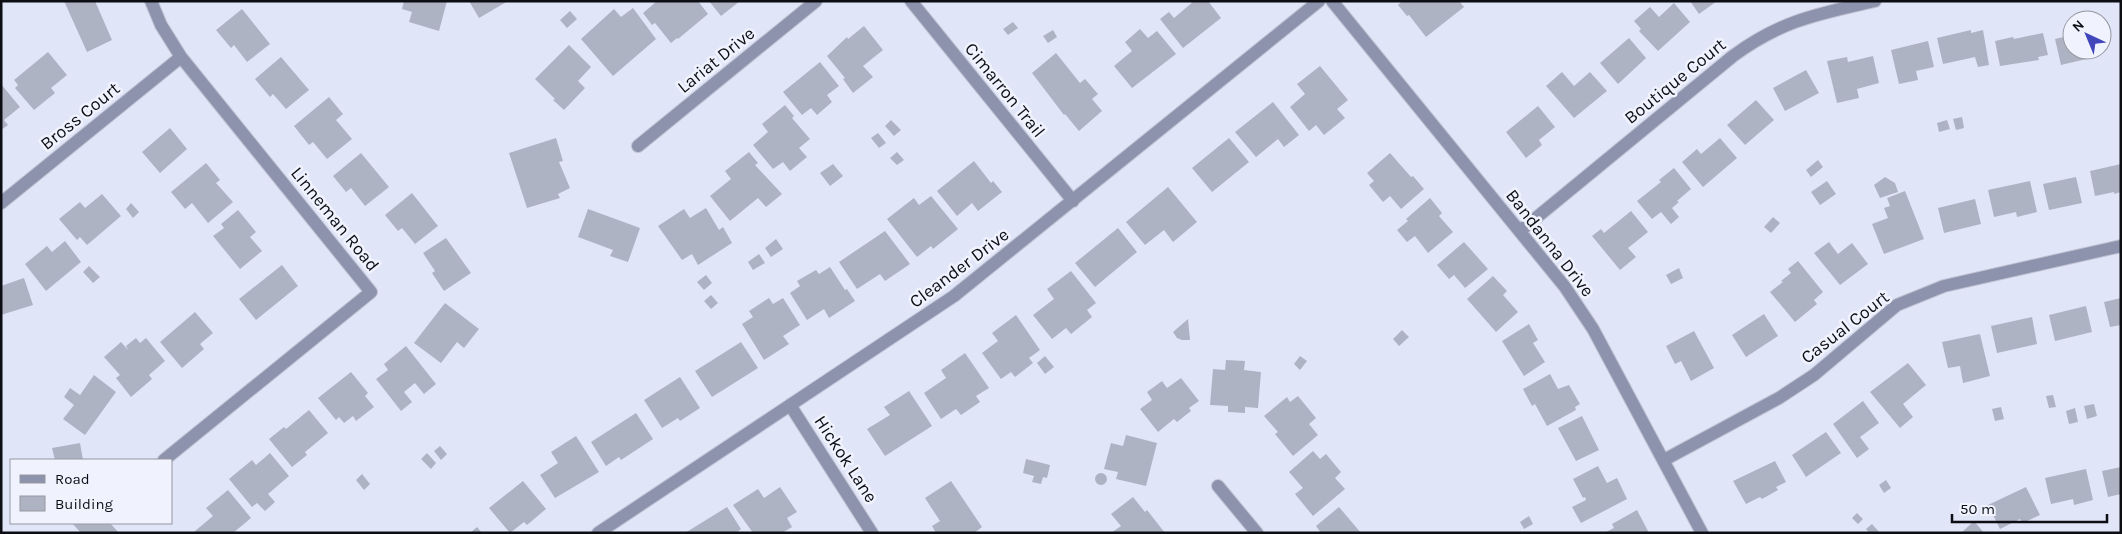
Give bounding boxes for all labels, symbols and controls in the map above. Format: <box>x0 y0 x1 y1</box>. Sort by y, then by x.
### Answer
north arrow <box>2062 10 2112 60</box>
text: N <box>2069 16 2088 36</box>
street label: Lariat Drive <box>673 22 759 98</box>
street label: Boutique Court <box>1620 33 1730 129</box>
street label: Cimarron Trail <box>960 38 1050 142</box>
street label: Bross Court <box>36 77 124 155</box>
street label: Linneman Road <box>286 162 384 276</box>
street label: Bandanna Drive <box>1501 185 1599 301</box>
street label: Cleander Drive <box>905 223 1013 313</box>
street label: Casual Court <box>1797 286 1894 368</box>
street label: Hickok Lane <box>810 411 882 507</box>
legend <box>10 459 172 524</box>
text: Road <box>55 470 90 488</box>
scale bar <box>1952 492 2107 524</box>
text: Building <box>55 495 113 513</box>
text: 50 m <box>1960 500 1995 518</box>

